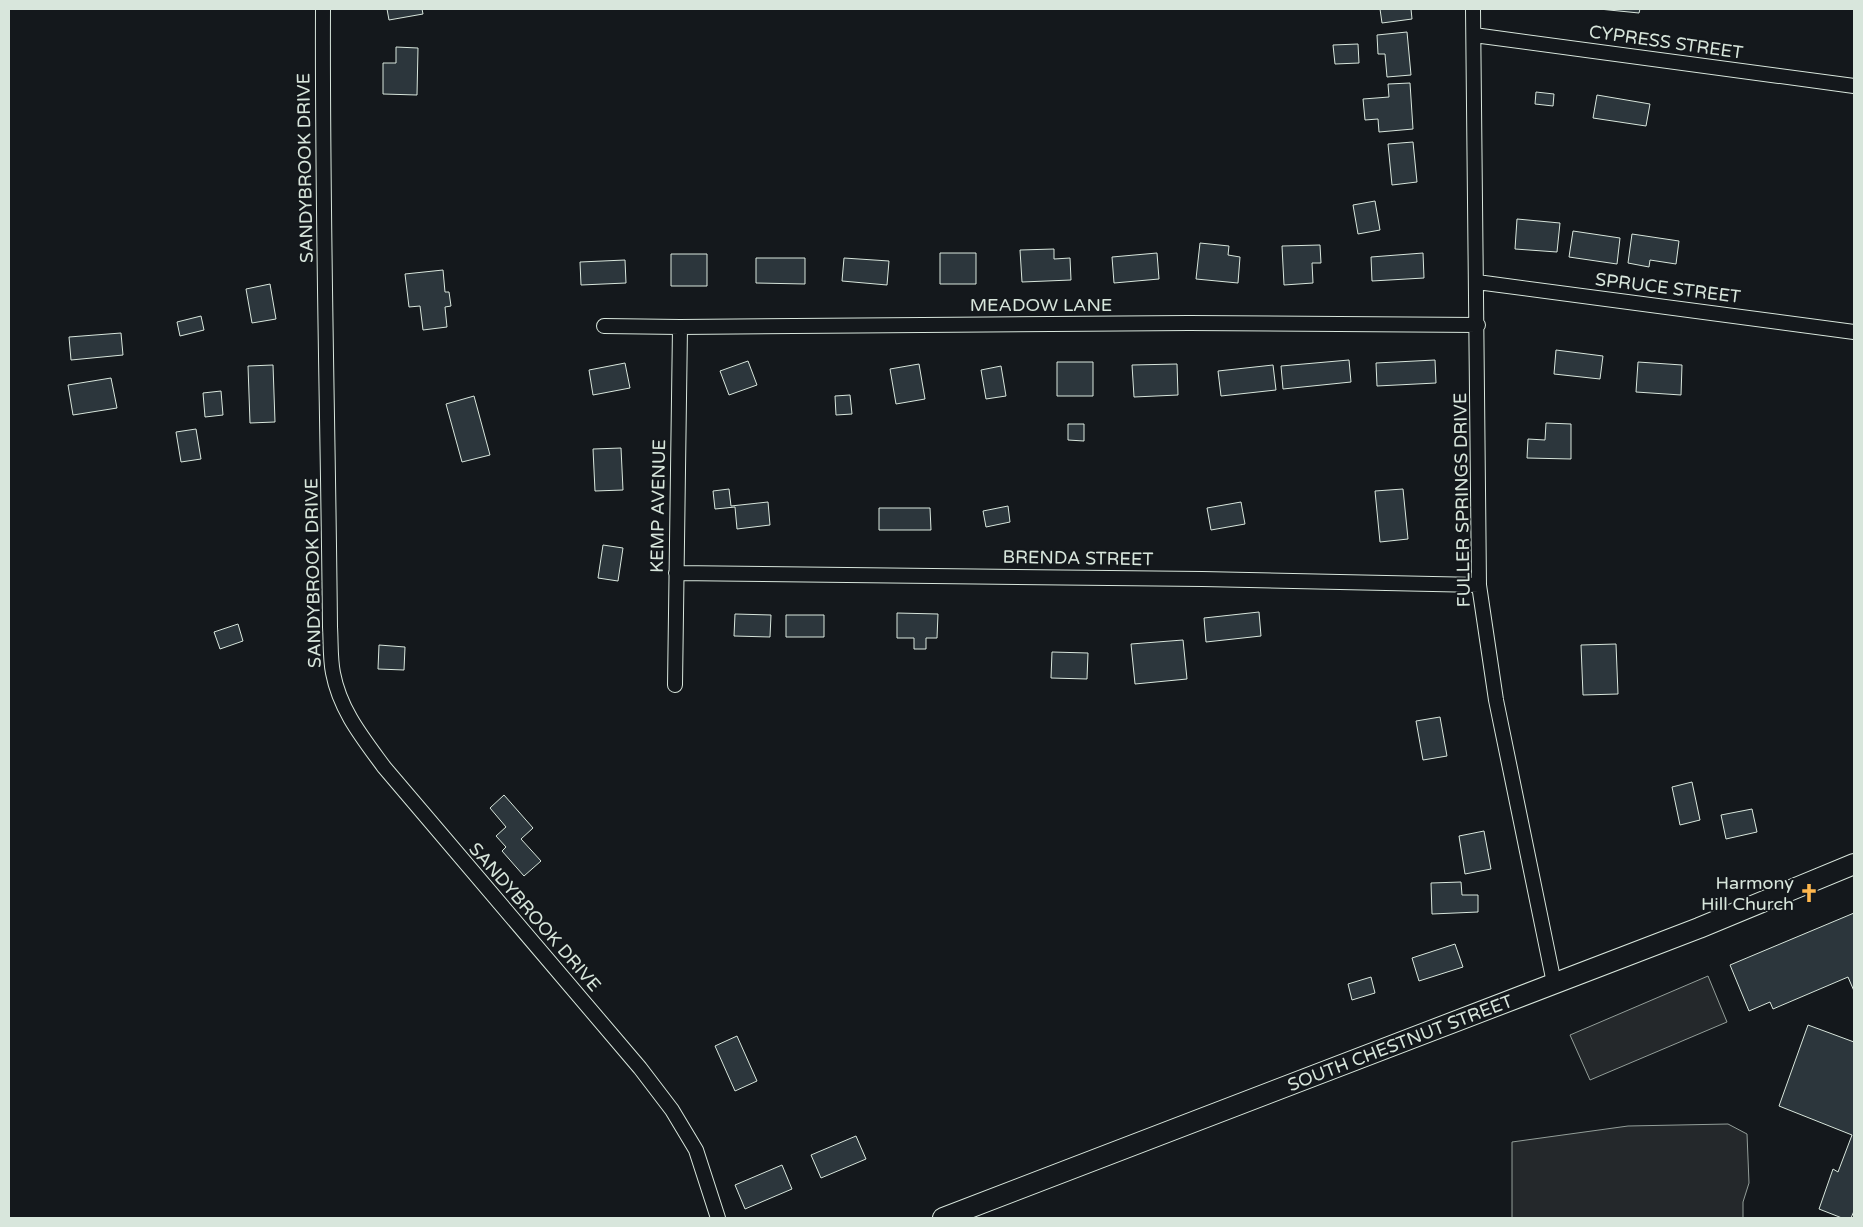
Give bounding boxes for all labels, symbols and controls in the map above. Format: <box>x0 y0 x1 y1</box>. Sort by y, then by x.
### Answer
street label: CYPRESS STREET <box>1588 20 1745 64</box>
street label: SANDYBROOK DRIVE <box>292 73 318 263</box>
street label: SPRUCE STREET <box>1594 268 1742 308</box>
street label: MEADOW LANE <box>970 294 1112 316</box>
street label: FULLER SPRINGS DRIVE <box>1449 392 1475 608</box>
street label: KEMP AVENUE <box>646 439 670 573</box>
street label: SANDYBROOK DRIVE <box>300 478 326 668</box>
street label: BRENDA STREET <box>1002 546 1154 570</box>
street label: SANDYBROOK DRIVE <box>464 838 606 996</box>
place label: Harmony Hill Church <box>1701 872 1794 915</box>
church icon: Harmony Hill Church <box>1798 882 1820 904</box>
street label: SOUTH CHESTNUT STREET <box>1284 990 1516 1096</box>

